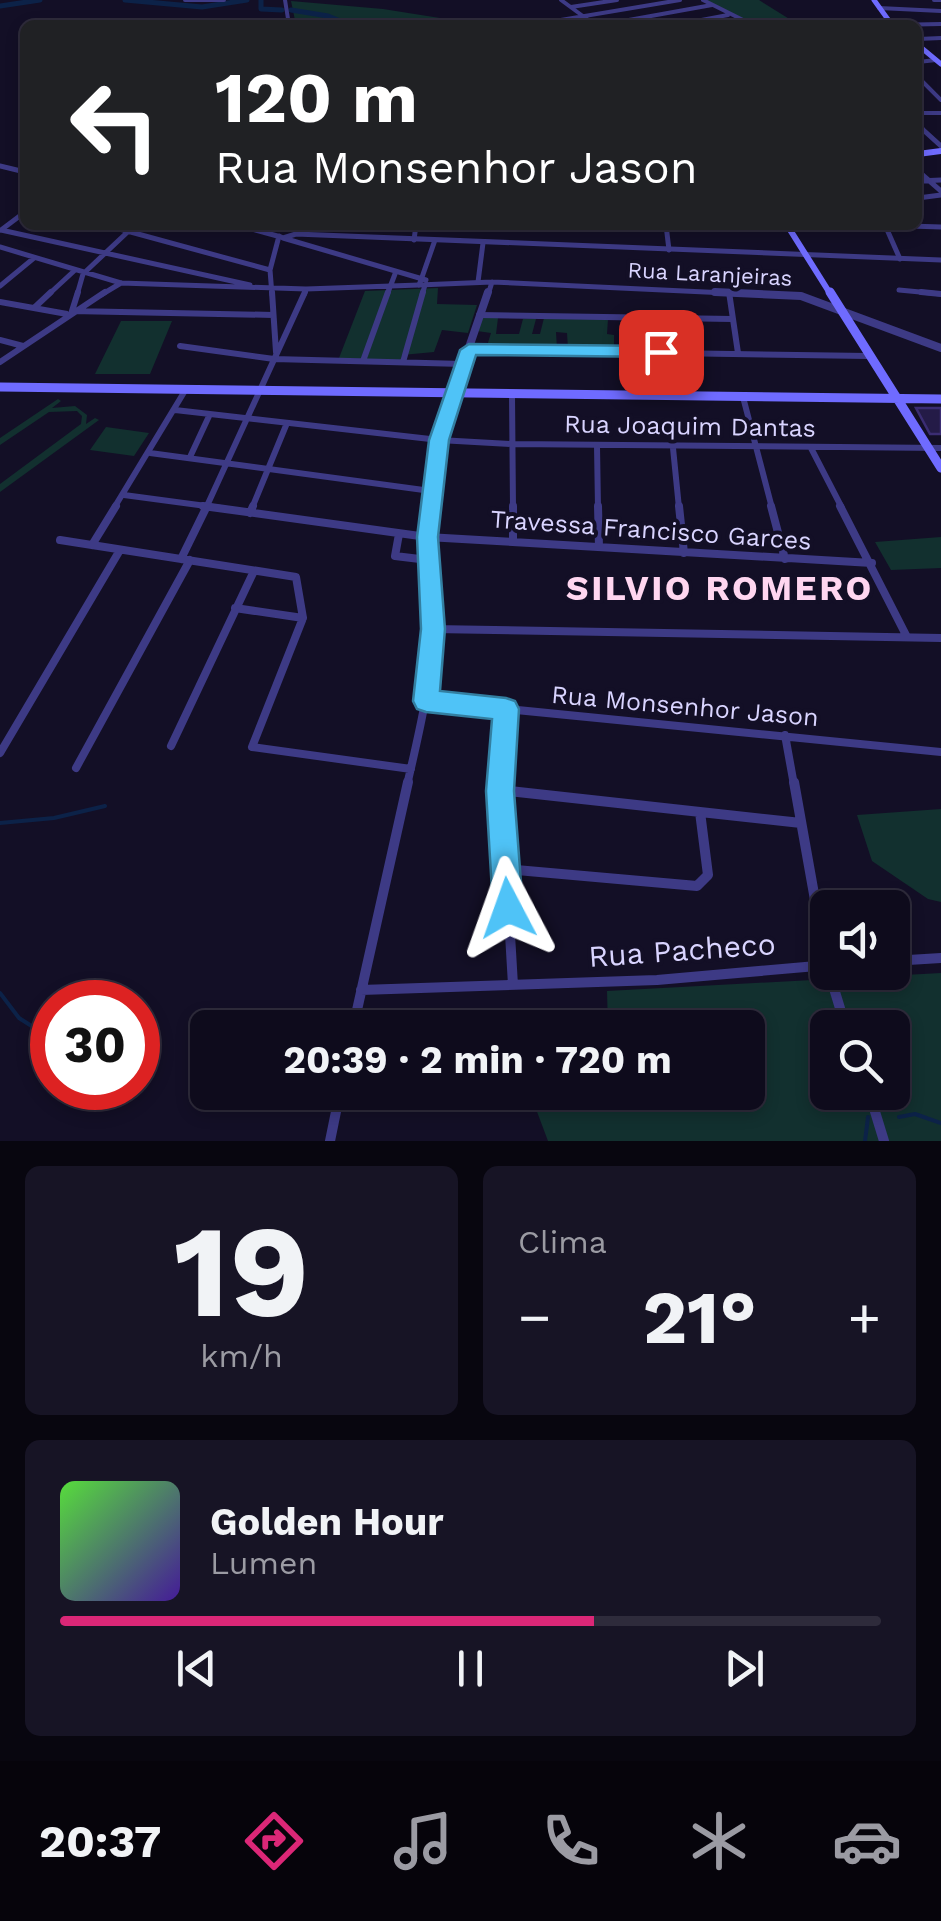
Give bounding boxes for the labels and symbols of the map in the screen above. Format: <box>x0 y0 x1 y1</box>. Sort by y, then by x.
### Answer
street label: Rua Laranjeiras <box>627 257 793 291</box>
pin <box>619 310 704 395</box>
street label: Rua Joaquim Dantas <box>564 409 816 443</box>
street label: Travessa Francisco Garces <box>490 504 812 556</box>
district label: SILVIO ROMERO <box>566 567 874 609</box>
street label: Rua Monsenhor Jason <box>550 680 820 732</box>
position arrow <box>456 856 560 960</box>
street label: Rua Pacheco <box>587 926 777 974</box>
speed limit sign: 30 <box>30 980 160 1110</box>

